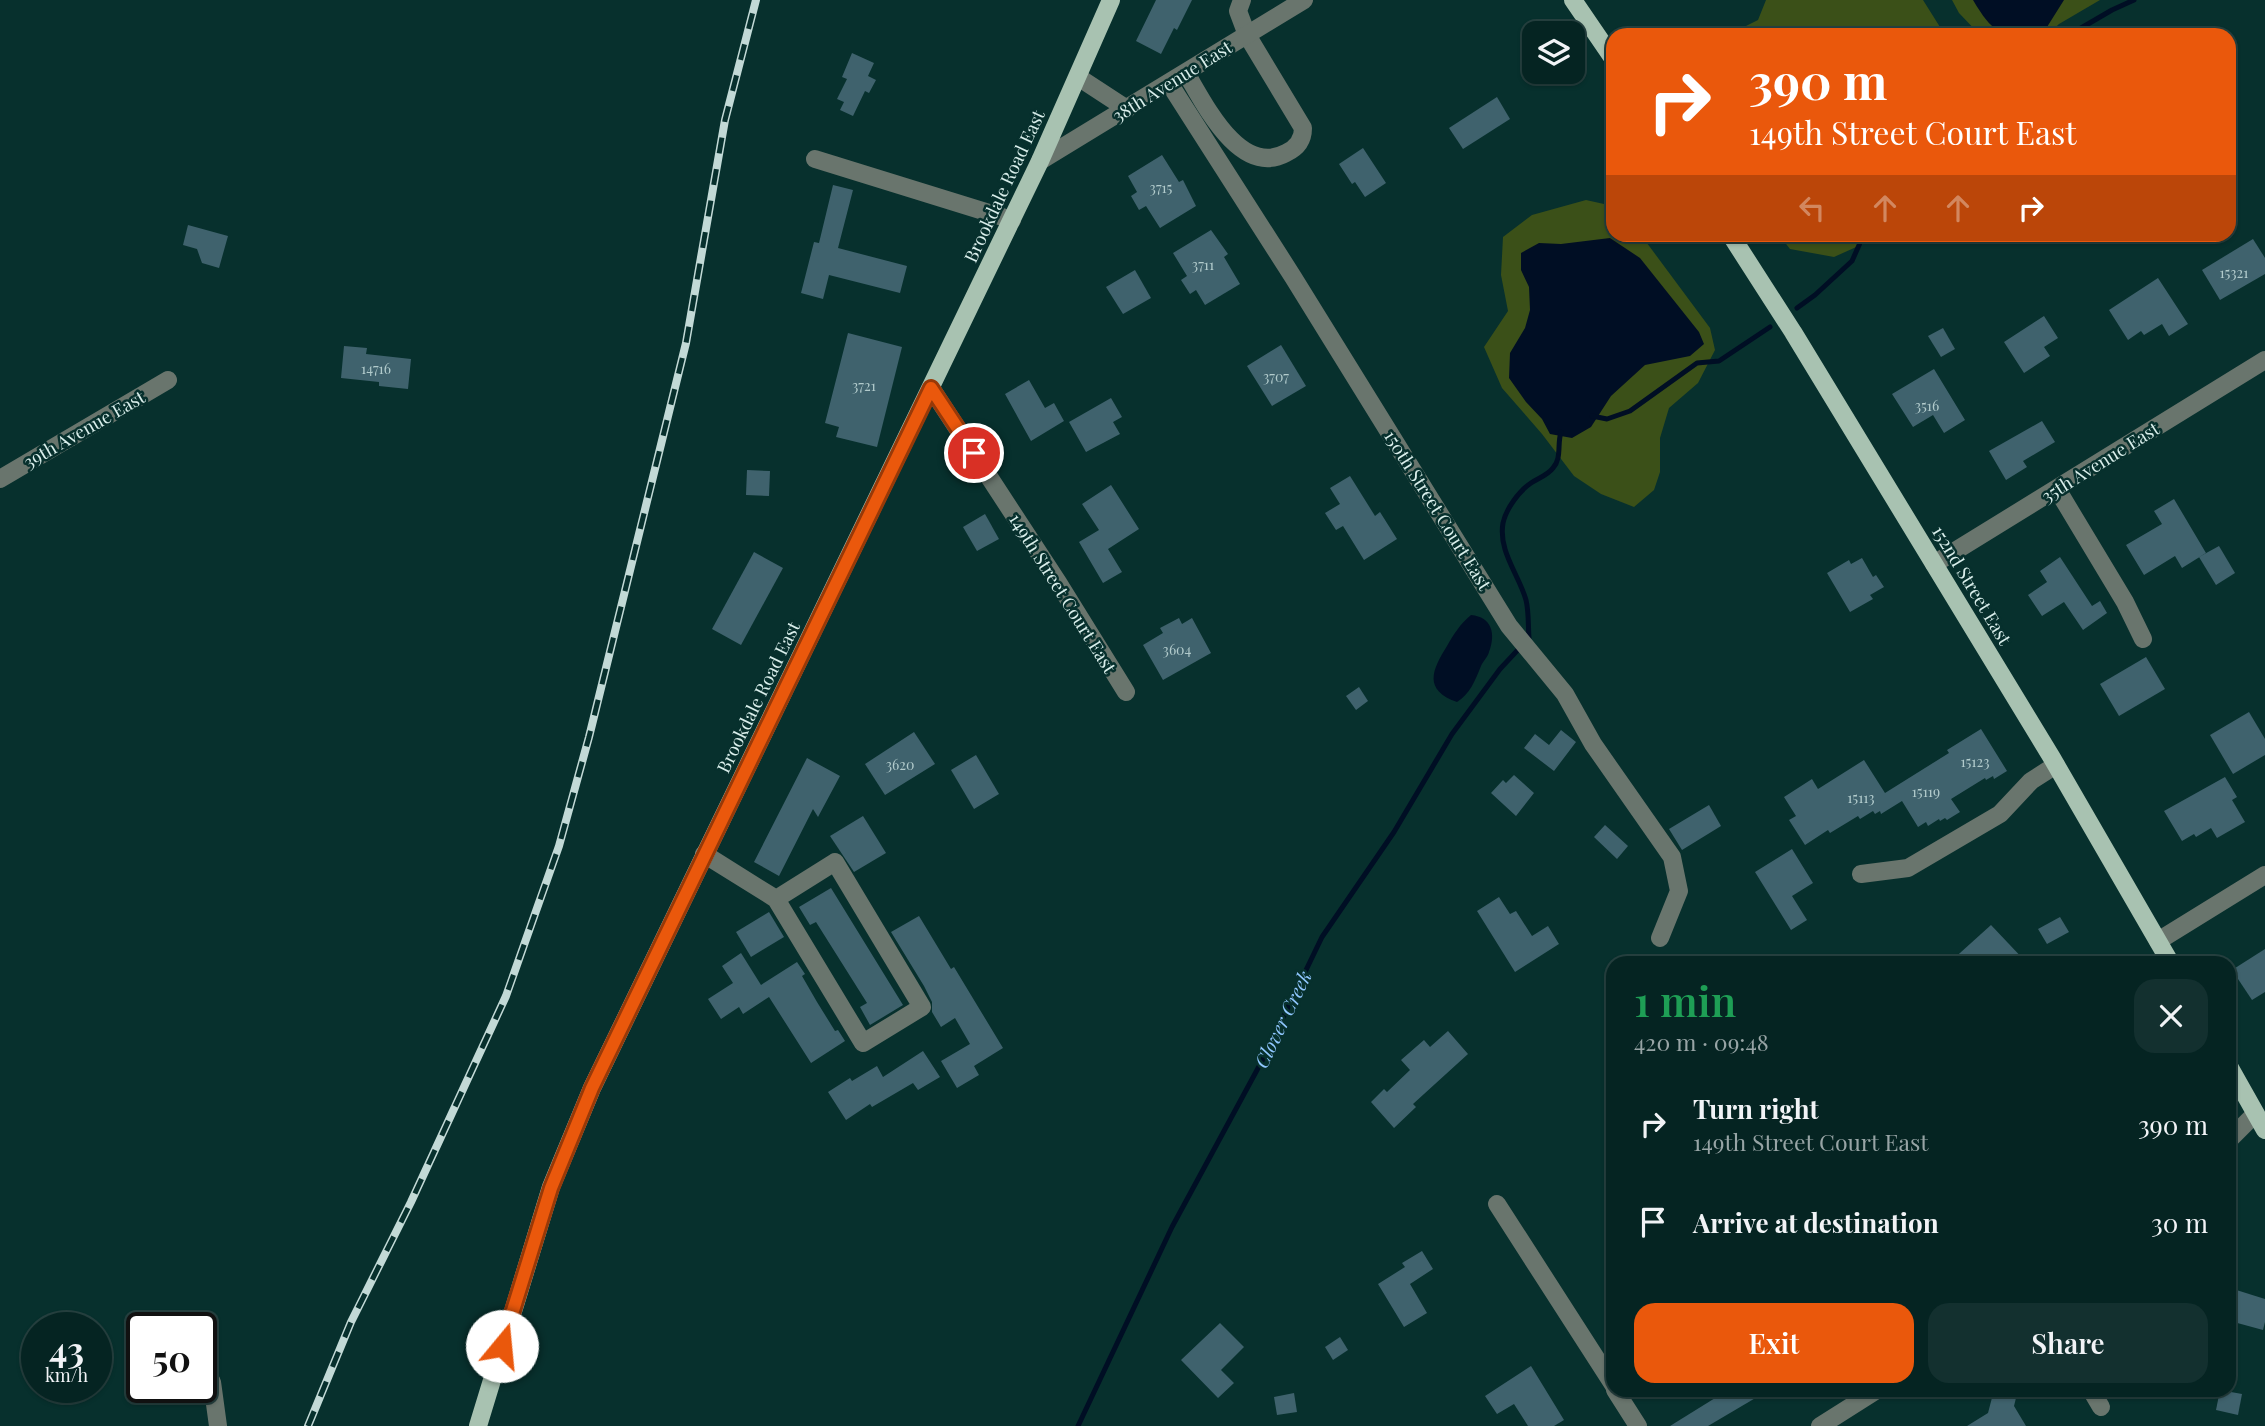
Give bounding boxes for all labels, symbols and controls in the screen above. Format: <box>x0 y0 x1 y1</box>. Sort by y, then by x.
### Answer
map controls <box>1522 21 1585 84</box>
button: layers <box>1522 21 1585 84</box>
street label: 38th Avenue East <box>1108 34 1237 127</box>
text: 390 m <box>1749 47 1887 112</box>
icon: right <box>1634 56 1725 147</box>
street label: Brookdale Road East <box>958 105 1050 266</box>
text: 149th Street Court East <box>1749 110 2077 153</box>
house number: 3715 <box>1150 178 1173 197</box>
icon: left <box>1793 189 1831 227</box>
icon: ahead <box>1866 189 1904 227</box>
icon: ahead <box>1939 189 1977 227</box>
icon: right <box>2012 189 2050 227</box>
house number: 3711 <box>1192 255 1214 274</box>
house number: 15321 <box>2219 263 2249 282</box>
house number: 14716 <box>361 359 391 378</box>
house number: 3707 <box>1263 367 1289 386</box>
house number: 3721 <box>852 376 876 395</box>
street label: 39th Avenue East <box>19 384 150 473</box>
house number: 3516 <box>1915 396 1939 415</box>
street label: 35th Avenue East <box>2037 416 2164 508</box>
pin <box>944 423 1004 483</box>
street label: 150th Street Court East <box>1379 426 1497 595</box>
icon: arrive <box>955 434 993 472</box>
street label: 149th Street Court East <box>1004 509 1122 678</box>
street label: 152nd Street East <box>1927 521 2017 650</box>
street label: Brookdale Road East <box>711 617 805 777</box>
house number: 3604 <box>1163 640 1192 659</box>
house number: 15123 <box>1960 752 1990 771</box>
house number: 3620 <box>886 755 914 774</box>
house number: 15119 <box>1912 782 1940 801</box>
house number: 15113 <box>1847 788 1875 807</box>
water label: Clover Creek <box>1247 966 1317 1072</box>
text: 1 min <box>1634 972 1736 1028</box>
button: close <box>2134 979 2208 1053</box>
text: 420 m · 09:48 <box>1634 1026 1769 1057</box>
text: Turn right <box>1693 1091 1819 1126</box>
icon: right <box>1634 1105 1672 1143</box>
text: 390 m <box>2138 1107 2208 1142</box>
text: 149th Street Court East <box>1693 1126 1928 1157</box>
icon: arrive <box>1634 1203 1672 1241</box>
text: Arrive at destination <box>1693 1205 1939 1240</box>
text: 30 m <box>2151 1205 2208 1240</box>
button: Exit <box>1634 1303 1914 1383</box>
button: Share <box>1928 1303 2208 1383</box>
position arrow <box>465 1309 539 1383</box>
speed limit sign: 50 <box>126 1312 217 1403</box>
text: 43 <box>49 1325 84 1372</box>
text: km/h <box>45 1363 88 1387</box>

